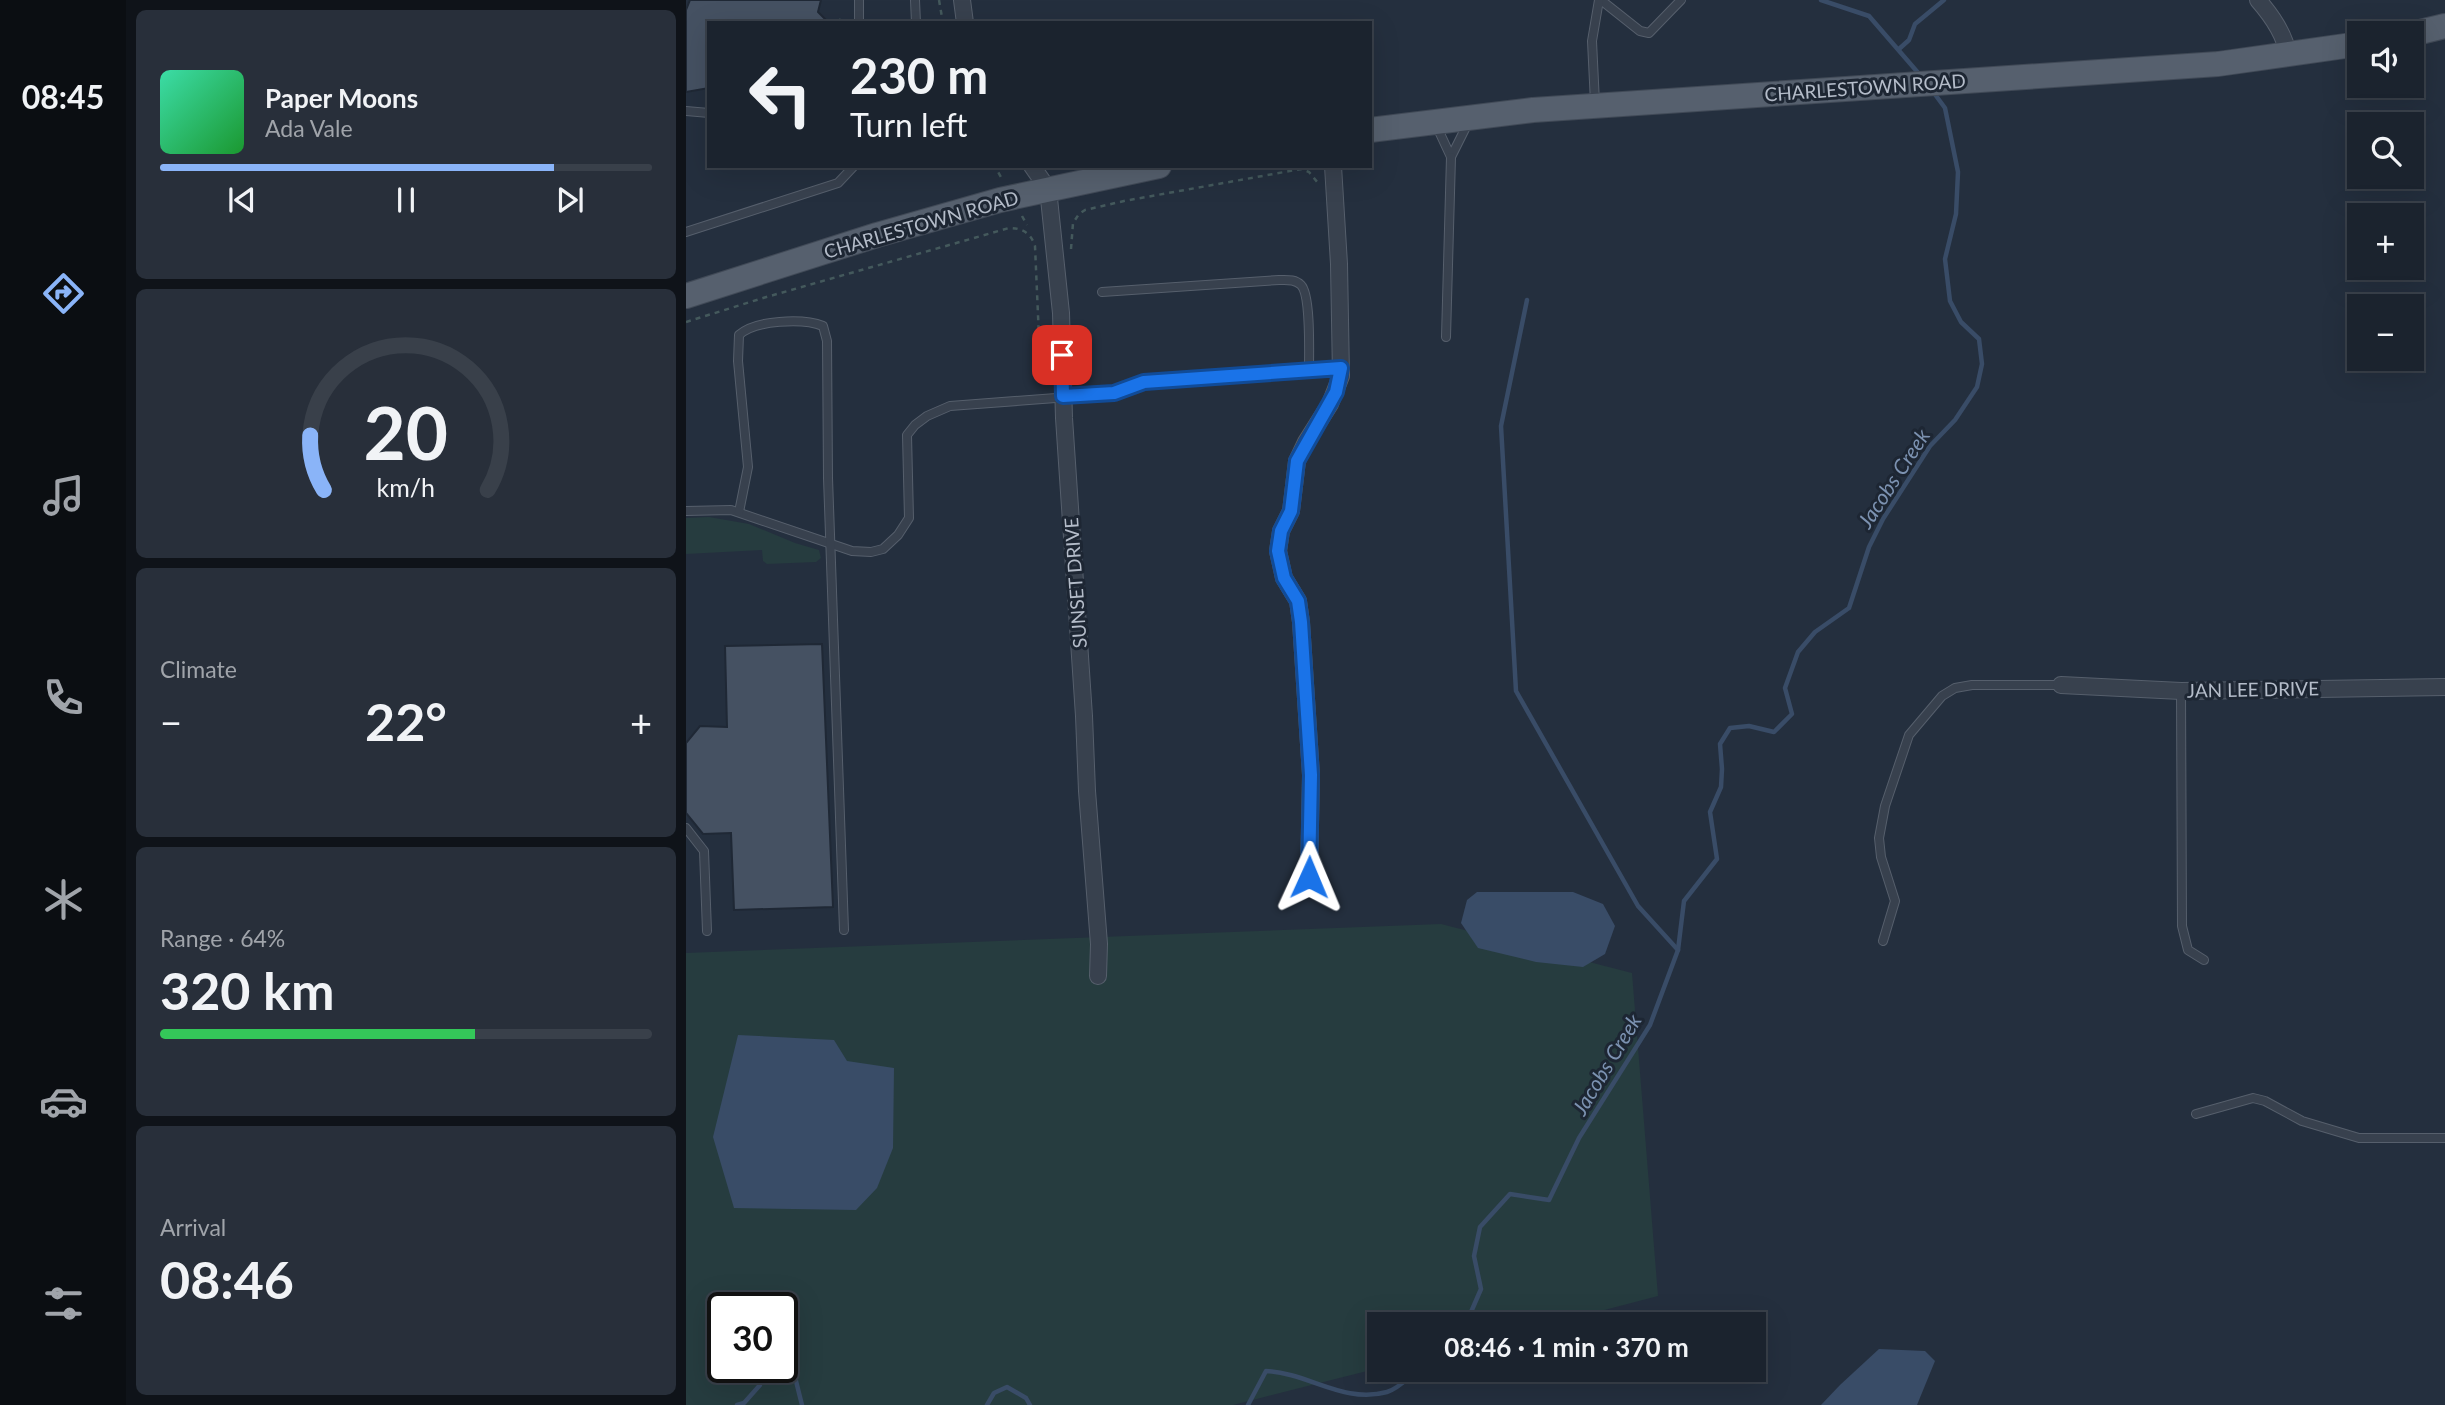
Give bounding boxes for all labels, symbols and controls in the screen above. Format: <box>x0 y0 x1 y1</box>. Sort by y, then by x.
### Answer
map controls <box>2347 21 2424 371</box>
button: sound <box>2347 21 2424 98</box>
text: 230 m <box>850 46 988 104</box>
icon: left <box>735 49 826 140</box>
street label: CHARLESTOWN ROAD <box>1764 68 1966 106</box>
text: 08:45 <box>22 77 104 116</box>
text: Paper Moons <box>265 82 418 114</box>
text: Turn left <box>850 105 967 144</box>
button: search <box>2347 112 2424 189</box>
text: Ada Vale <box>265 114 353 142</box>
icon: previous <box>223 181 261 219</box>
icon: pause <box>387 181 425 219</box>
icon: next <box>551 181 589 219</box>
street label: CHARLESTOWN ROAD <box>821 185 1021 263</box>
button: + <box>2347 203 2424 280</box>
icon: directions <box>39 269 88 318</box>
button: − <box>2347 294 2424 371</box>
pin <box>1032 325 1092 385</box>
icon: arrive <box>1043 336 1081 374</box>
text: 20 <box>364 388 448 476</box>
water label: Jacobs Creek <box>1851 423 1935 533</box>
icon: music <box>39 471 88 520</box>
text: km/h <box>377 471 435 501</box>
street label: SUNSET DRIVE <box>1059 517 1091 649</box>
text: Climate <box>160 655 237 683</box>
icon: phone <box>39 673 88 722</box>
street label: JAN LEE DRIVE <box>2187 676 2319 702</box>
text: 22° <box>365 690 447 752</box>
text: − <box>160 699 182 745</box>
text: + <box>630 699 652 745</box>
position arrow <box>1272 840 1346 914</box>
icon: climate <box>39 875 88 924</box>
text: Range · 64% <box>160 924 285 952</box>
text: 320 km <box>160 959 334 1021</box>
water label: Jacobs Creek <box>1566 1008 1646 1120</box>
icon: car <box>39 1077 88 1126</box>
text: Arrival <box>160 1213 226 1241</box>
text: 08:46 <box>160 1248 294 1310</box>
icon: filters <box>39 1279 88 1328</box>
speed limit sign: 30 <box>707 1292 798 1383</box>
text: 08:46 · 1 min · 370 m <box>1444 1331 1689 1363</box>

